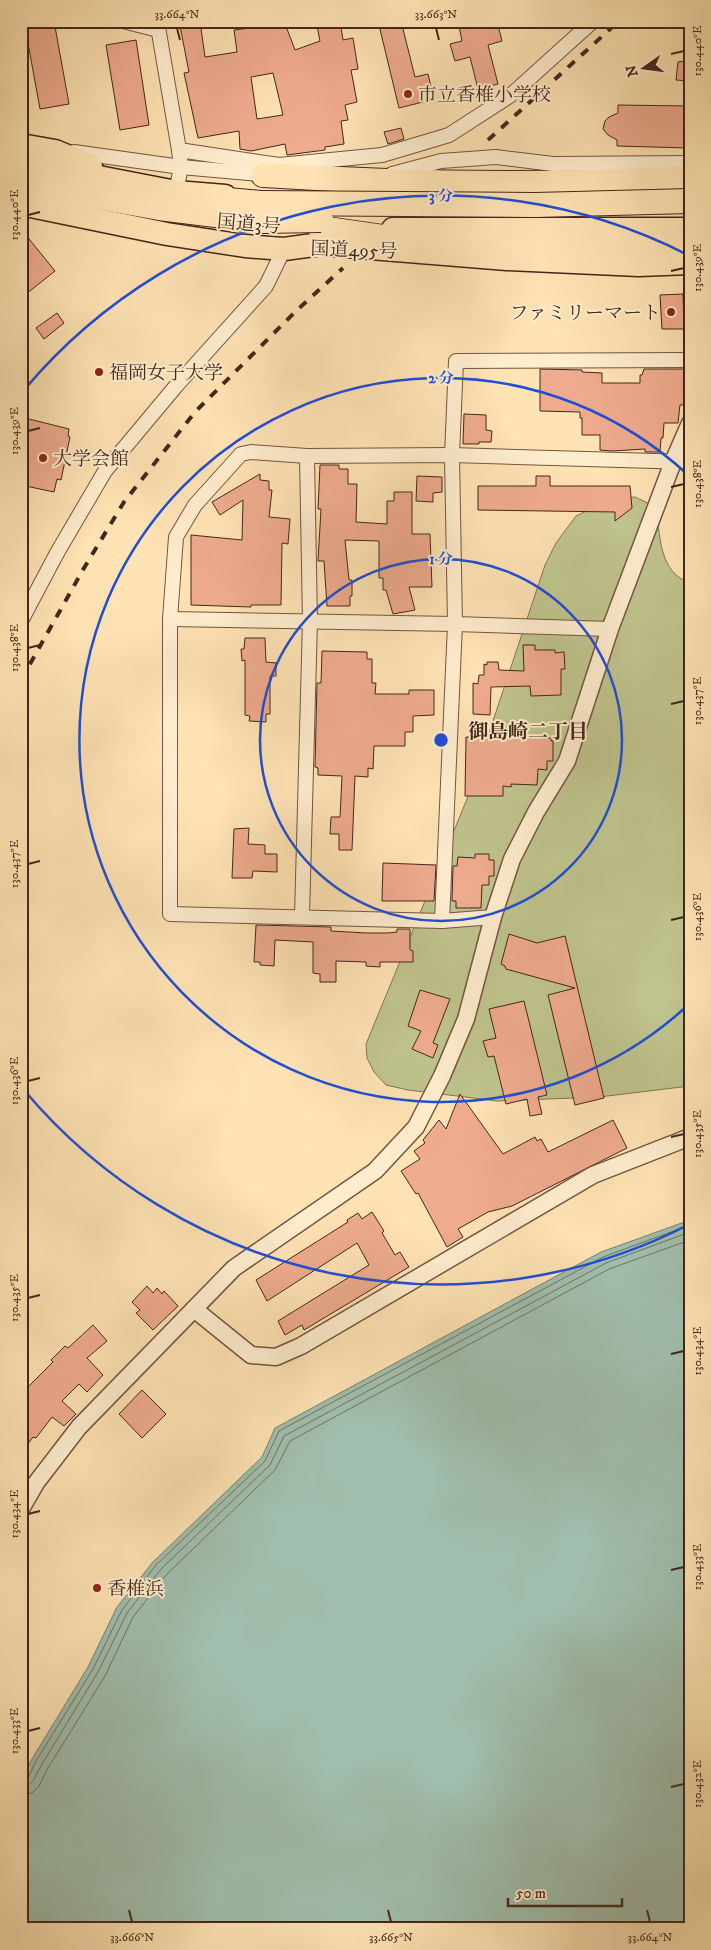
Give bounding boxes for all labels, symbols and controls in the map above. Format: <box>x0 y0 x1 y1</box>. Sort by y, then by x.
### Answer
text: 33.664°N <box>155 7 200 22</box>
text: 33.663°N <box>415 7 457 22</box>
text: 130.440°E <box>690 25 705 76</box>
north arrow <box>618 42 668 92</box>
text: N <box>622 63 642 79</box>
place label: 市立香椎小学校 <box>418 84 551 107</box>
marker: 市立香椎小学校 <box>402 88 414 100</box>
text: 3 分 <box>429 187 453 206</box>
text: 130.440°E <box>7 189 22 240</box>
street label: 国道3号 <box>216 210 282 239</box>
street label: 国道495号 <box>310 237 398 264</box>
text: 130.439°E <box>690 243 705 292</box>
place label: ファミリーマート <box>509 302 661 325</box>
marker: ファミリーマート <box>665 306 677 318</box>
place label: 福岡女子大学 <box>109 362 223 385</box>
marker: 福岡女子大学 <box>93 366 105 378</box>
text: 2 分 <box>428 369 454 388</box>
text: 130.439°E <box>7 406 22 455</box>
place label: 大学会館 <box>53 448 129 471</box>
marker: 大学会館 <box>37 452 49 464</box>
text: 130.438°E <box>690 459 705 508</box>
text: 1 分 <box>429 550 453 569</box>
text: 130.438°E <box>7 623 22 672</box>
text: 130.437°E <box>690 676 705 725</box>
district label: 御島崎二丁目 <box>468 720 588 745</box>
centre of rings <box>432 731 450 749</box>
text: 130.437°E <box>7 839 22 888</box>
text: 130.436°E <box>690 892 705 941</box>
text: 130.436°E <box>7 1056 22 1105</box>
text: 130.435°E <box>690 1110 705 1158</box>
text: 130.435°E <box>7 1274 22 1322</box>
text: 130.434°E <box>690 1326 705 1375</box>
text: 130.434°E <box>7 1489 22 1538</box>
text: 130.433°E <box>690 1543 705 1590</box>
place label: 香椎浜 <box>107 1578 164 1601</box>
marker: 香椎浜 <box>91 1582 103 1594</box>
text: 130.433°E <box>7 1707 22 1754</box>
text: 130.432°E <box>690 1760 705 1808</box>
scale bar <box>508 1875 622 1907</box>
text: 50 m <box>516 1884 546 1903</box>
text: 33.666°N <box>110 1930 154 1945</box>
text: 33.665°N <box>369 1930 413 1945</box>
text: 33.664°N <box>628 1930 673 1945</box>

